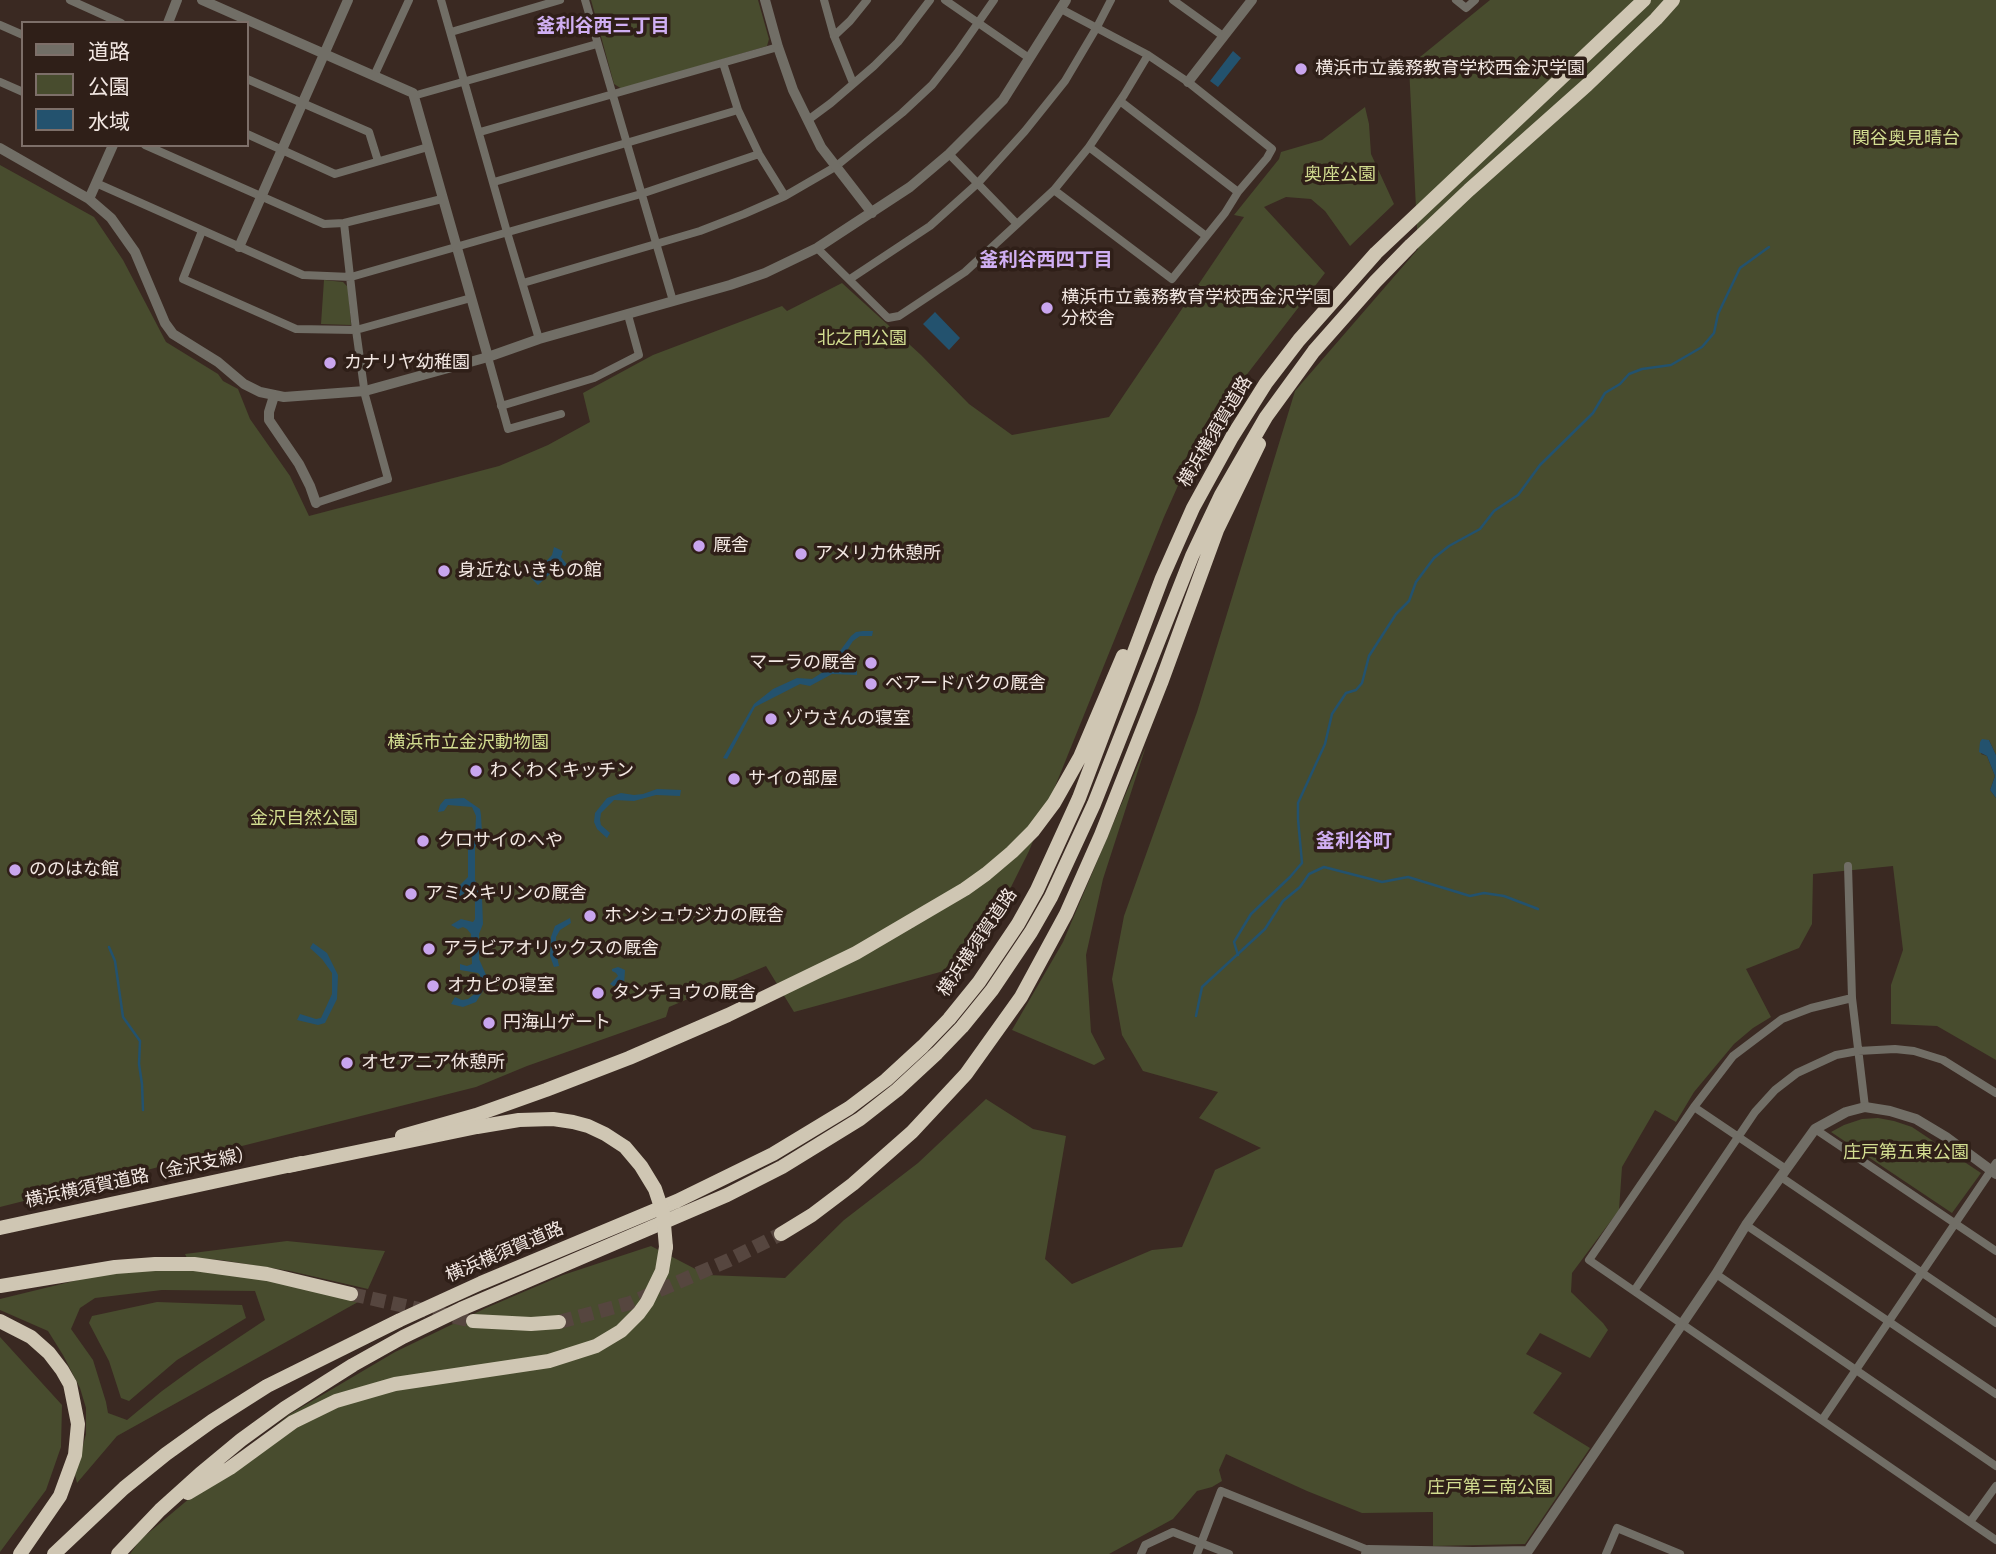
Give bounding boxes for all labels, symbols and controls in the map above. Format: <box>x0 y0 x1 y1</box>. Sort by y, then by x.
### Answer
district label: 釜利谷西三丁目 <box>537 16 669 38</box>
legend <box>21 21 248 147</box>
text: 道路 <box>88 40 130 64</box>
place label: 横浜市立義務教育学校西金沢学園 <box>1315 58 1585 80</box>
marker: 横浜市立義務教育学校西金沢学園 <box>1293 61 1309 77</box>
text: 公園 <box>88 75 130 99</box>
text: 水域 <box>88 110 130 134</box>
park label: 関谷奥見晴台 <box>1852 128 1960 150</box>
park label: 奥座公園 <box>1304 164 1376 186</box>
district label: 釜利谷西四丁目 <box>980 250 1112 272</box>
place label: 横浜市立義務教育学校西金沢学園 分校舎 <box>1061 287 1331 330</box>
marker: 横浜市立義務教育学校西金沢学園 分校舎 <box>1039 300 1055 316</box>
park label: 北之門公園 <box>817 328 907 350</box>
place label: カナリヤ幼稚園 <box>344 352 470 374</box>
marker: カナリヤ幼稚園 <box>322 355 338 371</box>
street label: 横浜横須賀道路 <box>1174 372 1258 492</box>
place label: 厩舎 <box>713 535 749 557</box>
marker: 厩舎 <box>691 538 707 554</box>
place label: アメリカ休憩所 <box>815 543 941 565</box>
marker: アメリカ休憩所 <box>793 546 809 562</box>
place label: 身近ないきもの館 <box>458 560 602 582</box>
marker: 身近ないきもの館 <box>436 563 452 579</box>
place label: マーラの厩舎 <box>749 652 857 674</box>
marker: マーラの厩舎 <box>863 655 879 671</box>
place label: ベアードバクの厩舎 <box>885 673 1046 695</box>
marker: ベアードバクの厩舎 <box>863 676 879 692</box>
place label: ゾウさんの寝室 <box>785 708 911 730</box>
marker: ゾウさんの寝室 <box>763 711 779 727</box>
park label: 横浜市立金沢動物園 <box>387 732 549 754</box>
place label: わくわくキッチン <box>490 760 634 782</box>
marker: わくわくキッチン <box>468 763 484 779</box>
place label: サイの部屋 <box>748 768 838 790</box>
marker: サイの部屋 <box>726 771 742 787</box>
park label: 金沢自然公園 <box>250 808 358 830</box>
place label: クロサイのへや <box>437 830 563 852</box>
district label: 釜利谷町 <box>1316 831 1392 853</box>
marker: クロサイのへや <box>415 833 431 849</box>
place label: ののはな館 <box>29 859 119 881</box>
marker: ののはな館 <box>7 862 23 878</box>
place label: アミメキリンの厩舎 <box>425 883 587 905</box>
street label: 横浜横須賀道路 <box>934 885 1022 1001</box>
marker: アミメキリンの厩舎 <box>403 886 419 902</box>
place label: ホンシュウジカの厩舎 <box>604 905 784 927</box>
marker: ホンシュウジカの厩舎 <box>582 908 598 924</box>
place label: アラビアオリックスの厩舎 <box>443 938 659 960</box>
marker: アラビアオリックスの厩舎 <box>421 941 437 957</box>
place label: オカピの寝室 <box>447 975 555 997</box>
marker: オカピの寝室 <box>425 978 441 994</box>
place label: タンチョウの厩舎 <box>612 982 756 1004</box>
marker: タンチョウの厩舎 <box>590 985 606 1001</box>
place label: 円海山ゲート <box>503 1012 611 1034</box>
marker: 円海山ゲート <box>481 1015 497 1031</box>
place label: オセアニア休憩所 <box>361 1052 505 1074</box>
marker: オセアニア休憩所 <box>339 1055 355 1071</box>
park label: 庄戸第五東公園 <box>1843 1142 1969 1164</box>
street label: 横浜横須賀道路（金沢支線） <box>23 1143 257 1213</box>
street label: 横浜横須賀道路 <box>443 1218 567 1288</box>
park label: 庄戸第三南公園 <box>1427 1477 1553 1499</box>

